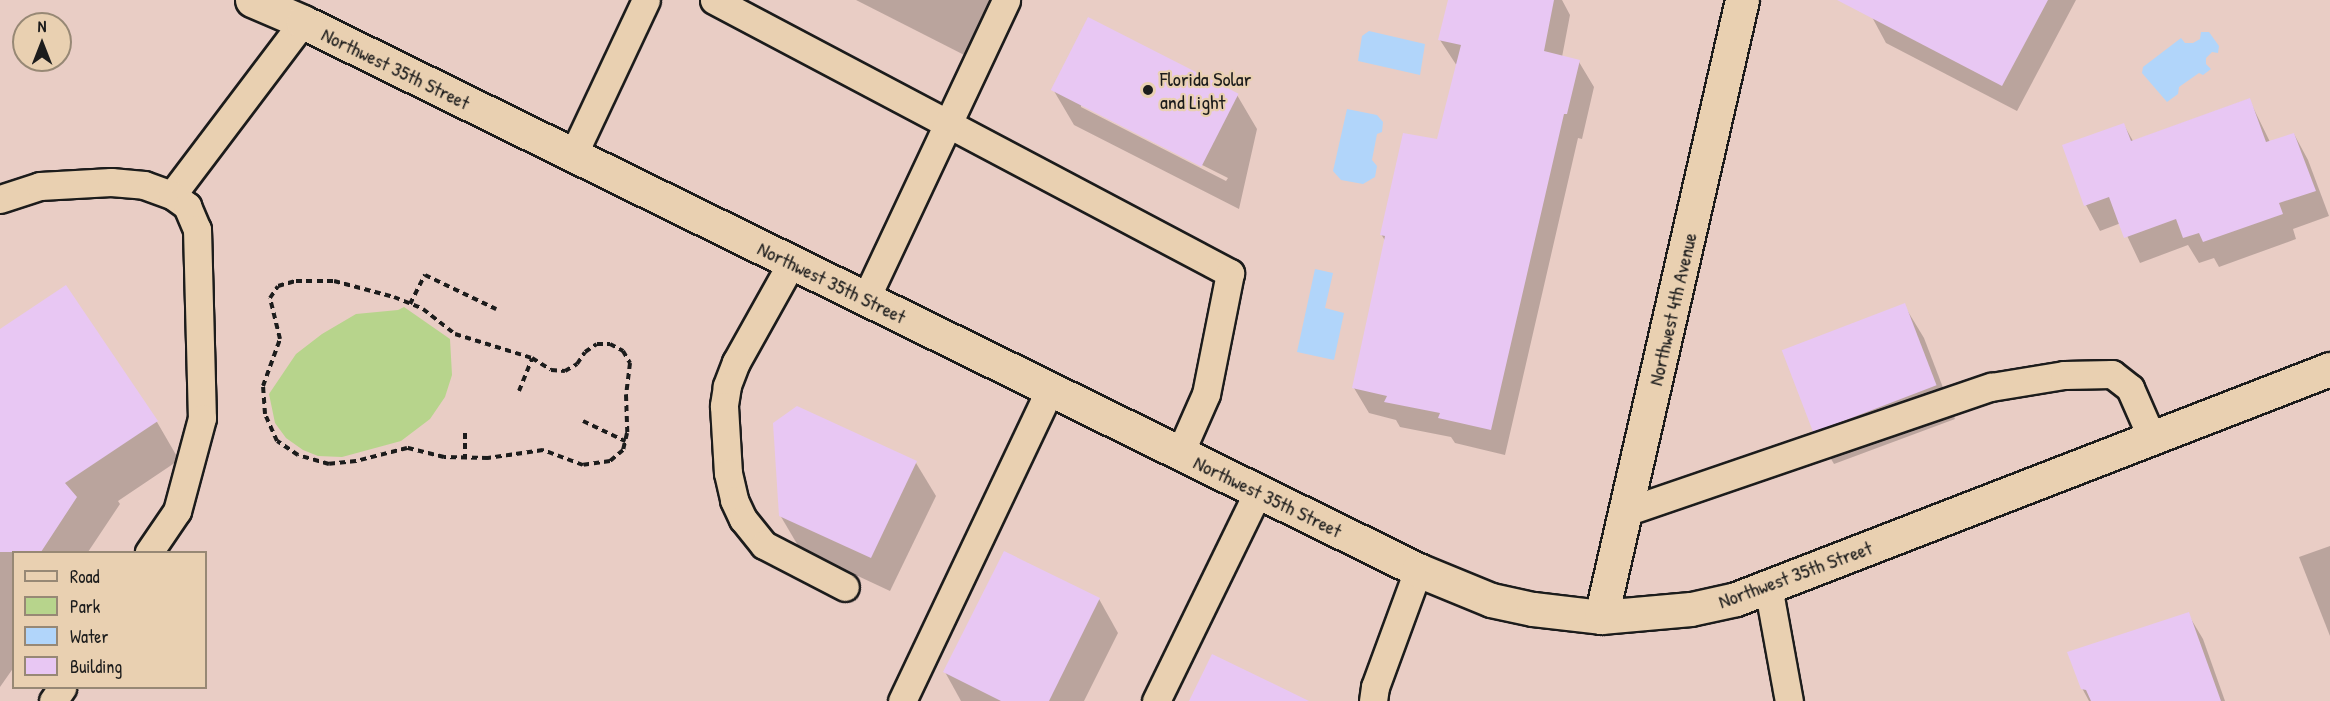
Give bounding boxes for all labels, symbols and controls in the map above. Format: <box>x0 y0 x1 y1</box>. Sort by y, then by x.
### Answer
north arrow <box>12 12 72 72</box>
text: N <box>38 15 46 37</box>
street label: Northwest 35th Street <box>318 22 474 114</box>
place label: Florida Solar and Light <box>1160 66 1251 113</box>
marker: Florida Solar and Light <box>1141 83 1155 97</box>
street label: Northwest 4th Avenue <box>1643 230 1701 388</box>
street label: Northwest 35th Street <box>754 236 910 328</box>
street label: Northwest 35th Street <box>1190 450 1346 542</box>
street label: Northwest 35th Street <box>1715 535 1875 613</box>
legend <box>12 551 207 689</box>
text: Road <box>70 564 100 589</box>
text: Park <box>70 594 100 619</box>
text: Water <box>70 624 108 649</box>
text: Building <box>70 654 122 679</box>

